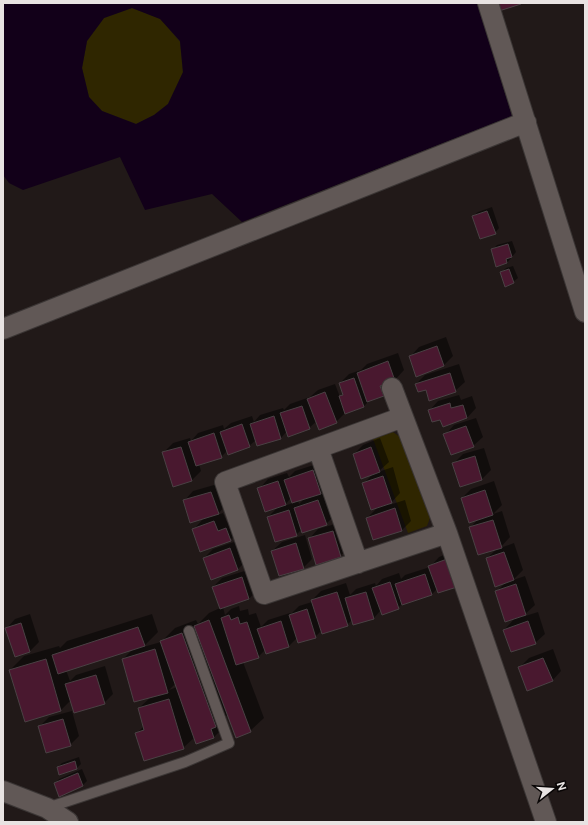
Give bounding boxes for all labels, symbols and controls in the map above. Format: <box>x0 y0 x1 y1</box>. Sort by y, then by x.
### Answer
north arrow <box>532 769 572 809</box>
text: N <box>555 780 569 792</box>

